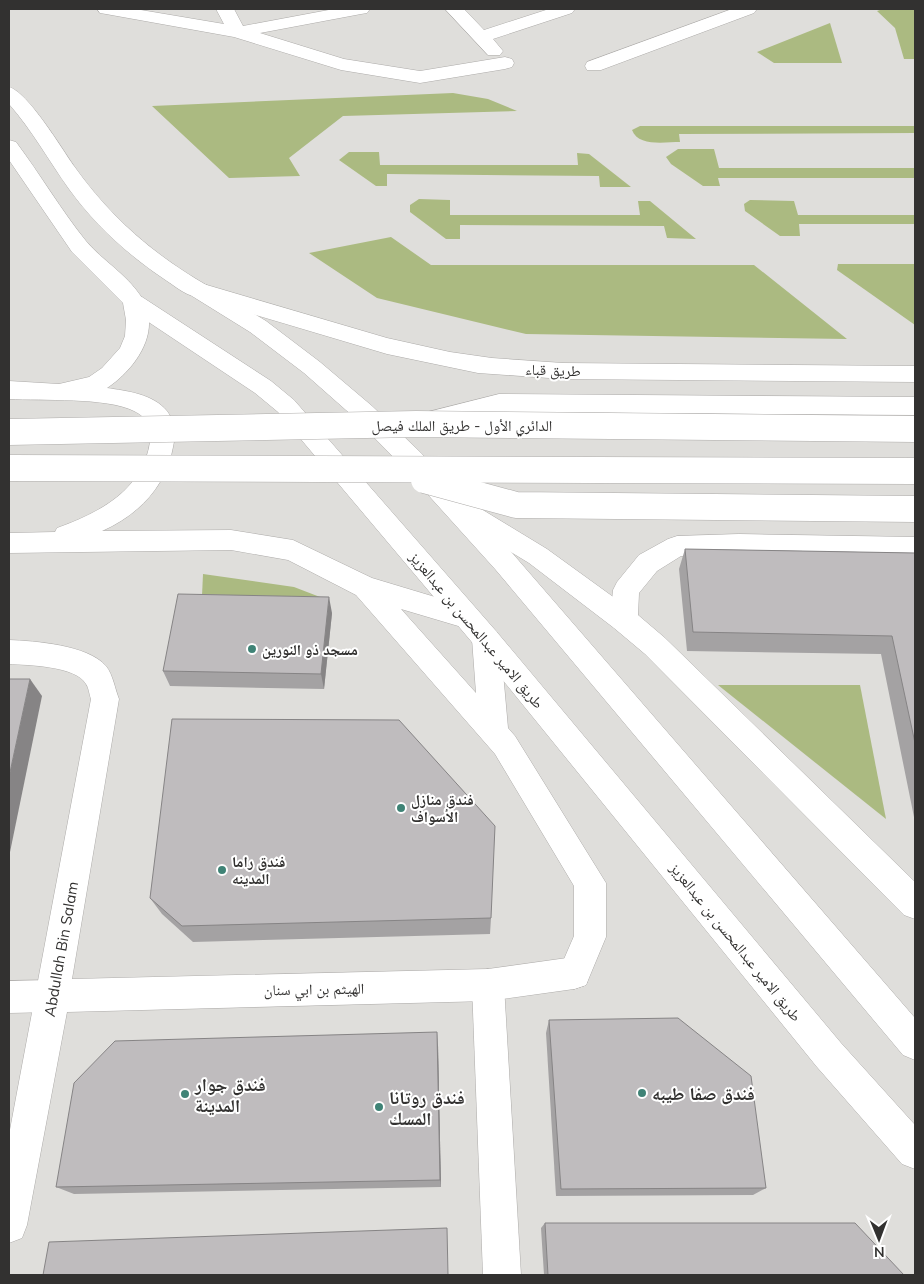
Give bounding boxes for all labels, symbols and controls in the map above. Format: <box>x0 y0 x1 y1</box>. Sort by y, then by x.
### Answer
street label: طريق قباء <box>525 360 581 381</box>
street label: الدائري الأول - طريق الملك فيصل <box>372 416 552 437</box>
street label: طريق الامير عبدالمحسن بن عبدالعزيز <box>404 547 548 713</box>
place label: مسجد ذو النورين <box>262 640 358 659</box>
marker: مسجد ذو النورين <box>246 643 258 655</box>
place label: فندق منازل الأسواف <box>411 790 474 826</box>
marker: فندق منازل الأسواف <box>395 802 407 814</box>
place label: فندق راما المدينه <box>232 852 285 888</box>
street label: طريق الامير عبدالمحسن بن عبدالعزيز <box>665 858 806 1026</box>
marker: فندق راما المدينه <box>216 864 228 876</box>
street label: Abdullah Bin Salam <box>40 880 82 1018</box>
street label: الهيثم بن ابي سنان <box>264 979 365 1002</box>
place label: فندق جوار المدينة <box>194 1073 266 1117</box>
place label: فندق صفا طيبه <box>652 1082 755 1105</box>
place label: فندق روتانا المسك <box>389 1086 465 1130</box>
marker: فندق صفا طيبه <box>636 1087 648 1099</box>
marker: فندق جوار المدينة <box>179 1088 191 1100</box>
marker: فندق روتانا المسك <box>373 1101 385 1113</box>
north arrow <box>854 1214 904 1264</box>
text: N <box>874 1243 885 1261</box>

